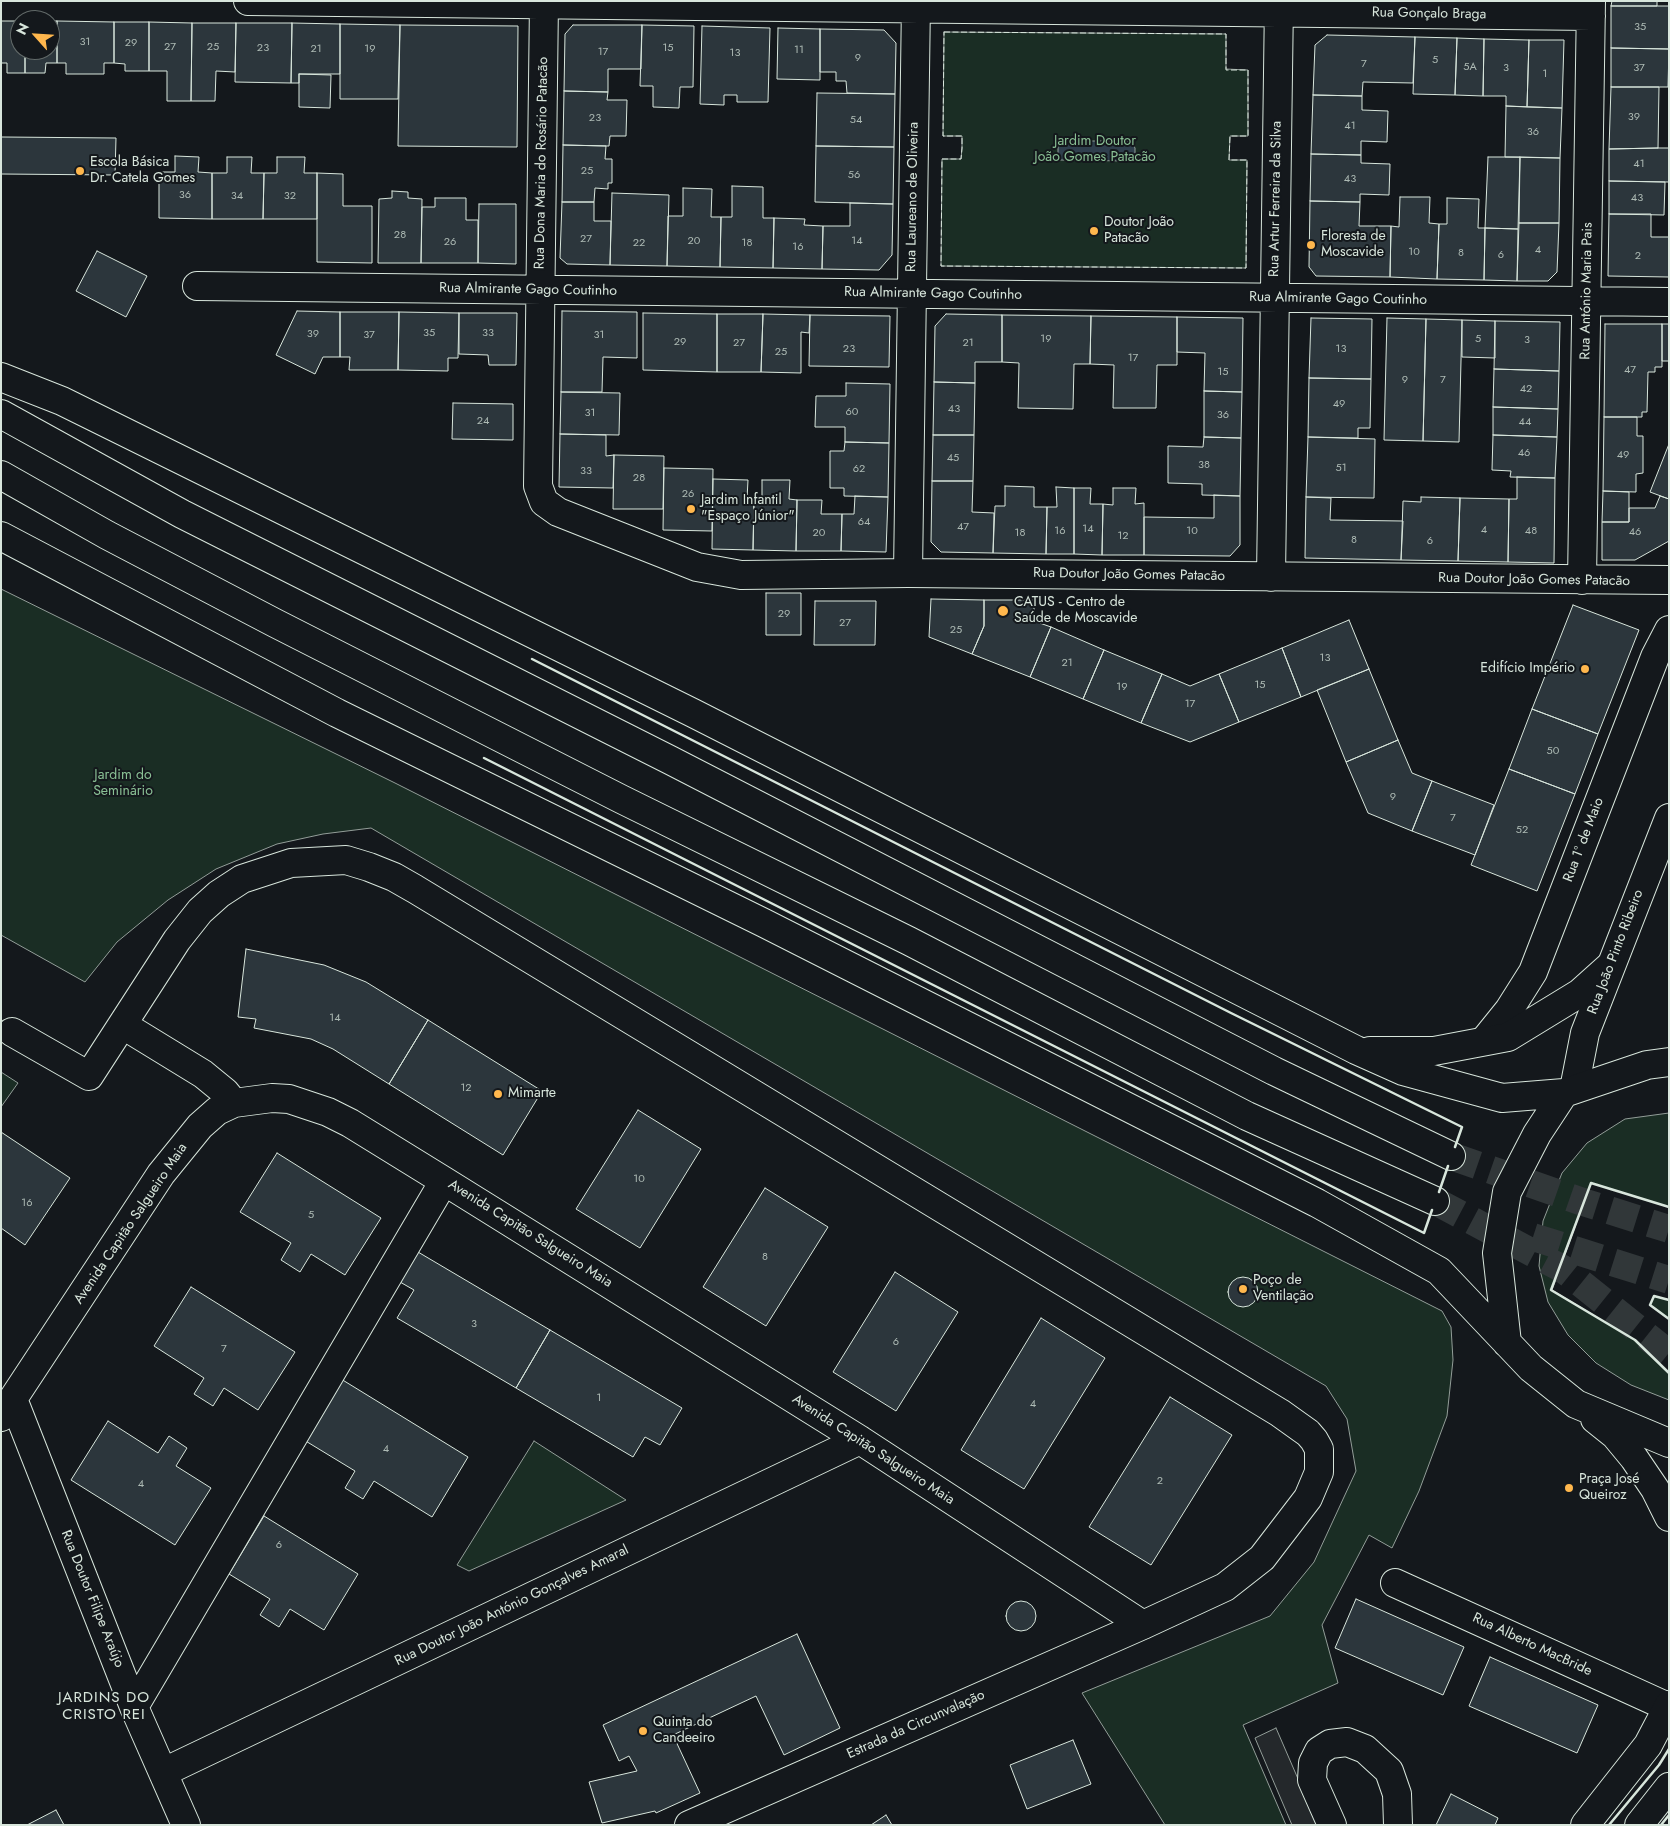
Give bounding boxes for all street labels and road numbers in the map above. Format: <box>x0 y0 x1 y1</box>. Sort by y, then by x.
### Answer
street label: Rua Gonçalo Braga <box>1372 5 1486 23</box>
street label: Rua Dona Maria do Rosário Patacão <box>532 57 552 269</box>
street label: Rua Artur Ferreira da Silva <box>1266 121 1286 277</box>
street label: Rua Laureano de Oliveira <box>903 122 923 272</box>
street label: Rua António Maria Pais <box>1577 222 1597 360</box>
street label: Rua Almirante Gago Coutinho <box>439 280 617 300</box>
street label: Rua Almirante Gago Coutinho <box>844 284 1022 304</box>
street label: Rua Almirante Gago Coutinho <box>1249 289 1427 309</box>
street label: Rua Doutor João Gomes Patacão <box>1033 565 1225 585</box>
street label: Rua Doutor João Gomes Patacão <box>1438 570 1630 590</box>
street label: Rua 1º de Maio <box>1560 795 1608 885</box>
street label: Rua João Pinto Ribeiro <box>1584 887 1648 1017</box>
street label: Avenida Capitão Salgueiro Maia <box>71 1140 191 1308</box>
street label: Avenida Capitão Salgueiro Maia <box>445 1176 615 1292</box>
street label: Avenida Capitão Salgueiro Maia <box>789 1391 957 1509</box>
street label: Rua Doutor Filipe Araújo <box>57 1528 127 1670</box>
street label: Rua Doutor João António Gonçalves Amaral <box>392 1542 632 1670</box>
street label: Rua Alberto MacBride <box>1470 1610 1594 1680</box>
street label: Estrada da Circunvalação <box>844 1687 988 1763</box>

